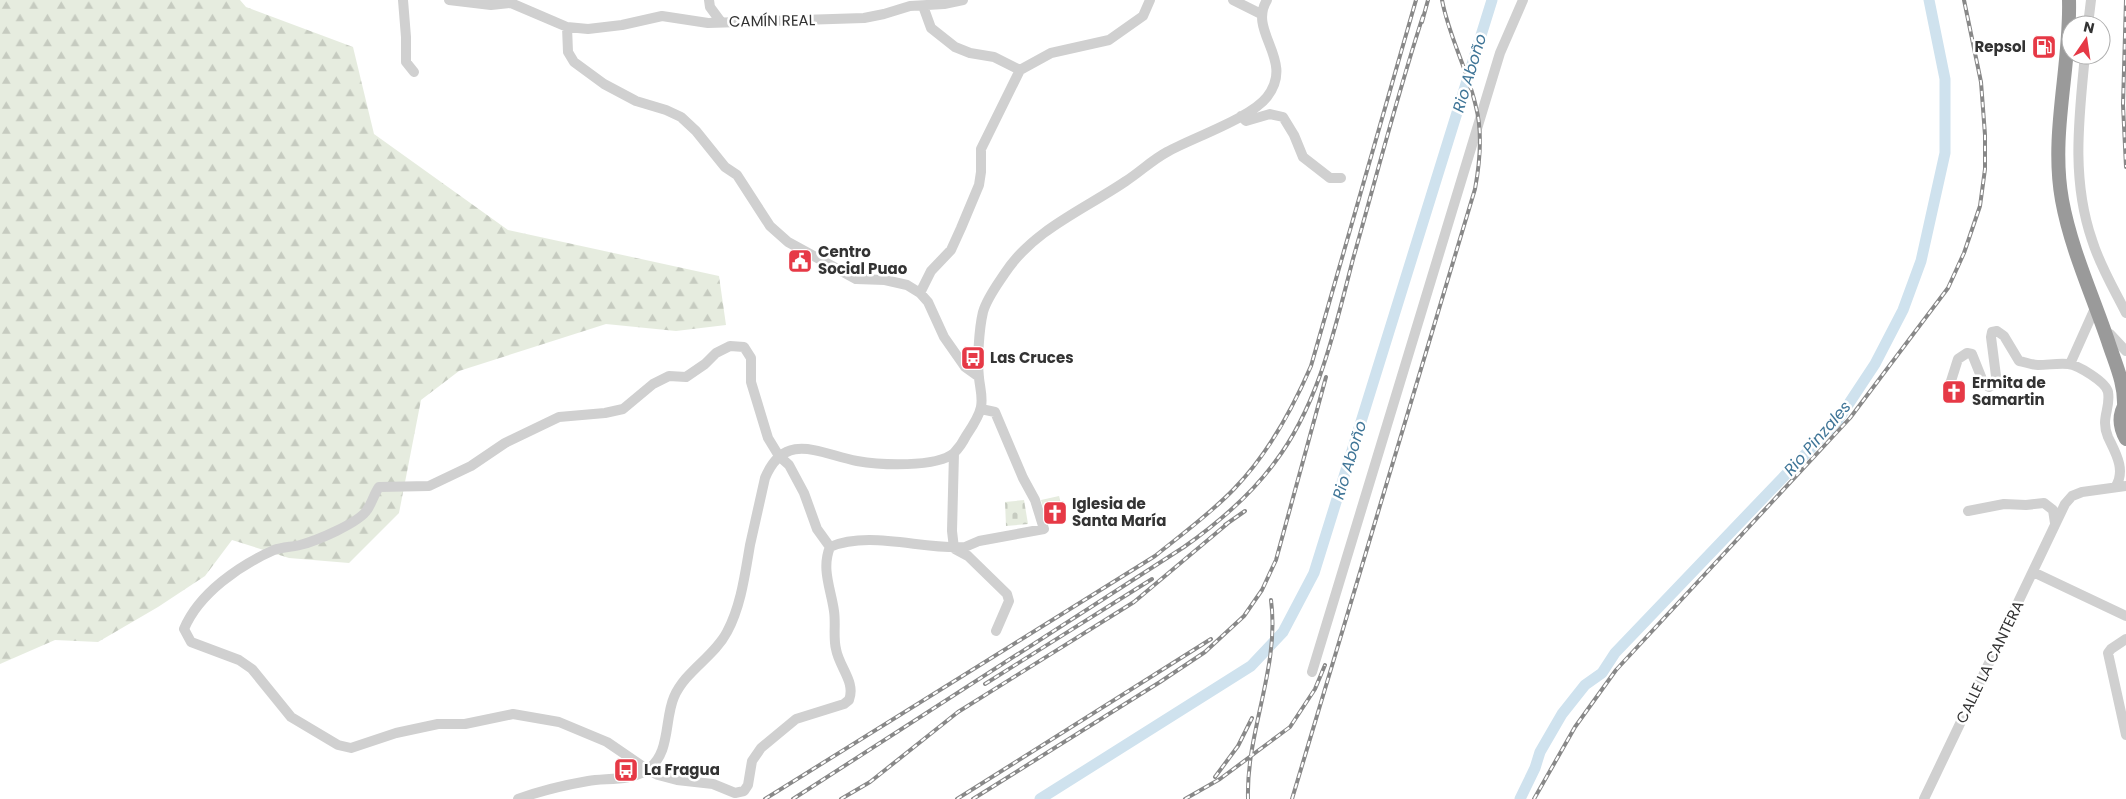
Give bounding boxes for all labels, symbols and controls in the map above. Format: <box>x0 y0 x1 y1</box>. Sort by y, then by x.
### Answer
street label: CAMÍN REAL <box>729 9 816 32</box>
north arrow <box>2061 15 2111 65</box>
text: N <box>2082 16 2096 38</box>
water label: Rio Aboño <box>1447 31 1492 115</box>
fuel station icon: Repsol <box>2031 34 2057 60</box>
place label: Repsol <box>1974 36 2026 57</box>
place label: Centro Social Puao <box>818 241 908 279</box>
public building icon: Centro Social Puao <box>787 248 813 274</box>
bus stop icon: Las Cruces <box>960 345 986 371</box>
place label: Las Cruces <box>990 347 1074 368</box>
place label: Ermita de Samartin <box>1972 372 2046 410</box>
church icon: Ermita de Samartin <box>1941 379 1967 405</box>
water label: Rio Pinzales <box>1778 396 1856 481</box>
water label: Rio Aboño <box>1327 418 1372 502</box>
place label: Iglesia de Santa María <box>1072 493 1166 531</box>
church icon: Iglesia de Santa María <box>1042 500 1068 526</box>
street label: CALLE LA CANTERA <box>1951 597 2028 727</box>
bus stop icon: La Fragua <box>613 757 639 783</box>
place label: La Fragua <box>644 759 720 780</box>

